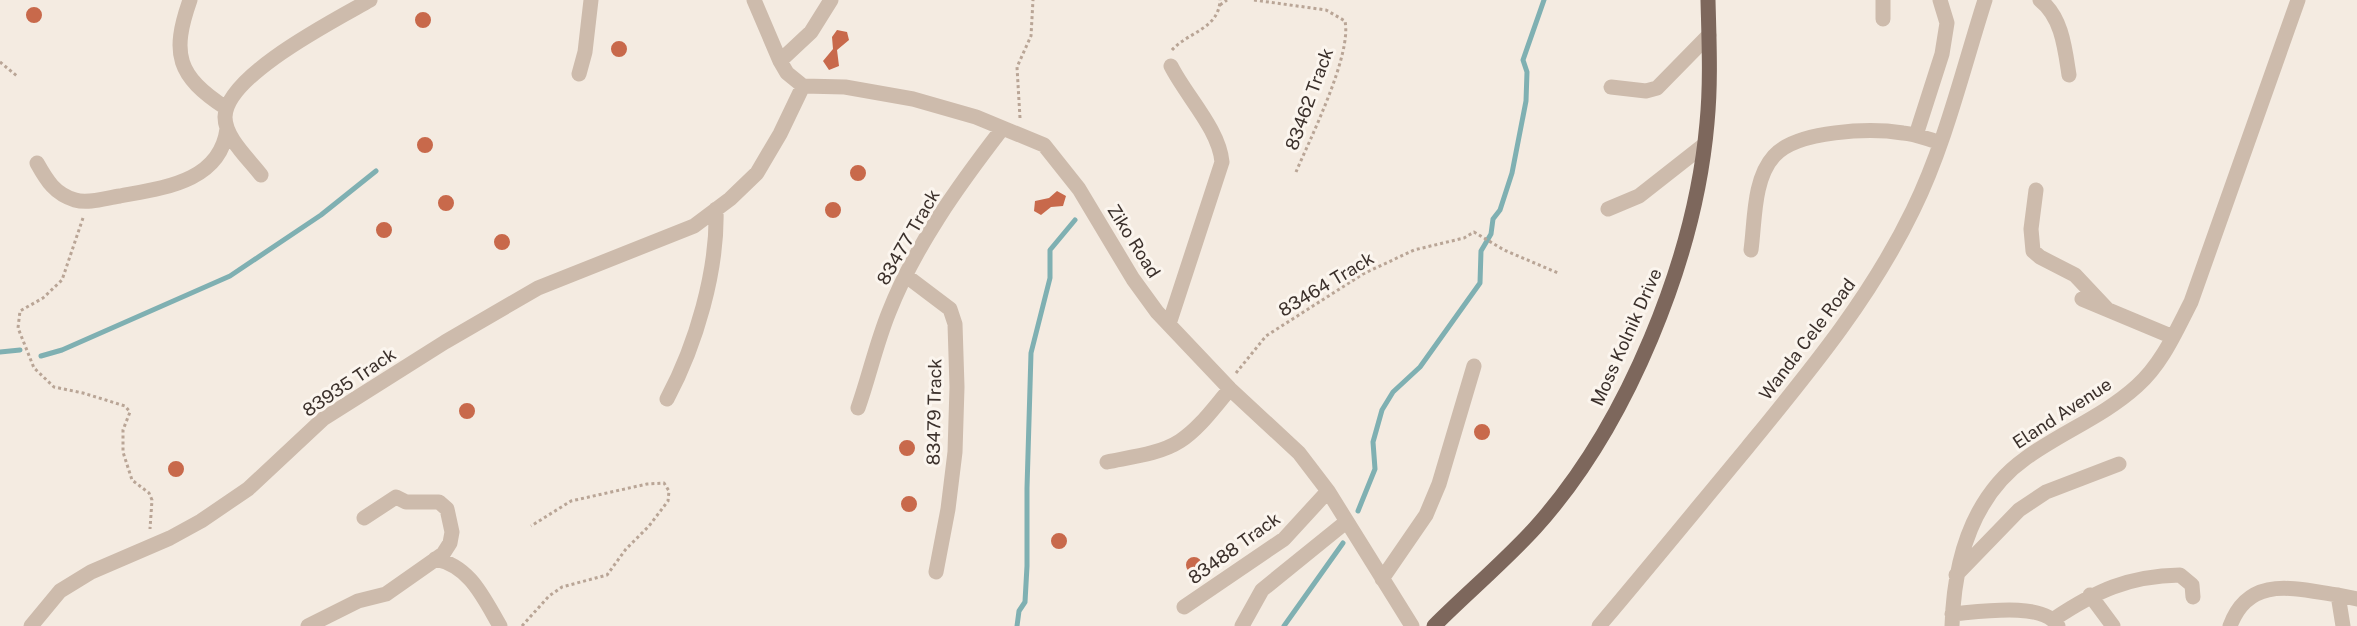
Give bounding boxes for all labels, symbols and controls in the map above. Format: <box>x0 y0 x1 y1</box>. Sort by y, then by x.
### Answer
street label: 83462 Track <box>1281 45 1337 153</box>
street label: 83477 Track <box>872 185 944 289</box>
street label: Ziko Road <box>1103 200 1165 282</box>
street label: 83464 Track <box>1274 247 1378 321</box>
street label: Moss Kolnik Drive <box>1586 265 1666 409</box>
street label: Wanda Cele Road <box>1755 274 1859 404</box>
street label: 83935 Track <box>299 343 399 421</box>
street label: 83479 Track <box>923 358 945 466</box>
street label: Eland Avenue <box>2009 373 2115 453</box>
street label: 83488 Track <box>1184 508 1284 588</box>

